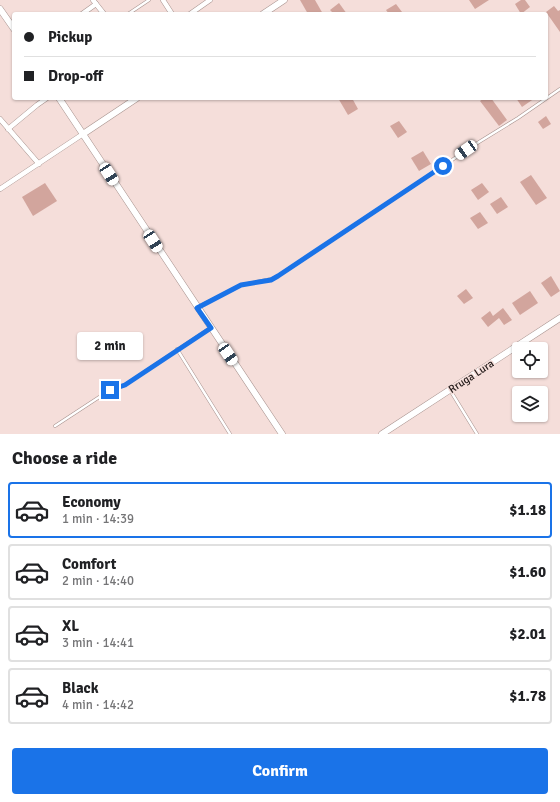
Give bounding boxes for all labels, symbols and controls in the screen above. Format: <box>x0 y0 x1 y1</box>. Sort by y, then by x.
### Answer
text: Pickup <box>48 28 92 46</box>
text: Drop-off <box>48 67 103 85</box>
car <box>453 138 479 162</box>
route start <box>434 157 452 175</box>
car <box>97 161 121 187</box>
car <box>141 228 165 254</box>
callout: 2 min <box>77 332 143 360</box>
text: 2 min <box>94 338 126 354</box>
car <box>216 341 240 367</box>
map controls <box>512 342 548 422</box>
button: locate <box>512 342 548 378</box>
street label: Rruga Lura <box>446 357 497 396</box>
route end <box>101 381 119 399</box>
button: layers <box>512 386 548 422</box>
text: Choose a ride <box>12 447 117 469</box>
icon: car <box>14 492 50 528</box>
text: Economy <box>62 493 121 511</box>
text: $1.18 <box>509 501 546 519</box>
text: 1 min · 14:39 <box>62 511 134 527</box>
icon: car <box>14 554 50 590</box>
text: Comfort <box>62 555 116 573</box>
text: $1.60 <box>509 563 546 581</box>
text: 2 min · 14:40 <box>62 573 134 589</box>
icon: car <box>14 616 50 652</box>
text: XL <box>62 617 79 635</box>
text: $2.01 <box>509 625 546 643</box>
text: 3 min · 14:41 <box>62 635 134 651</box>
icon: car <box>14 678 50 714</box>
text: Black <box>62 679 99 697</box>
text: $1.78 <box>509 687 546 705</box>
text: 4 min · 14:42 <box>62 697 134 713</box>
button: Confirm <box>12 748 548 794</box>

